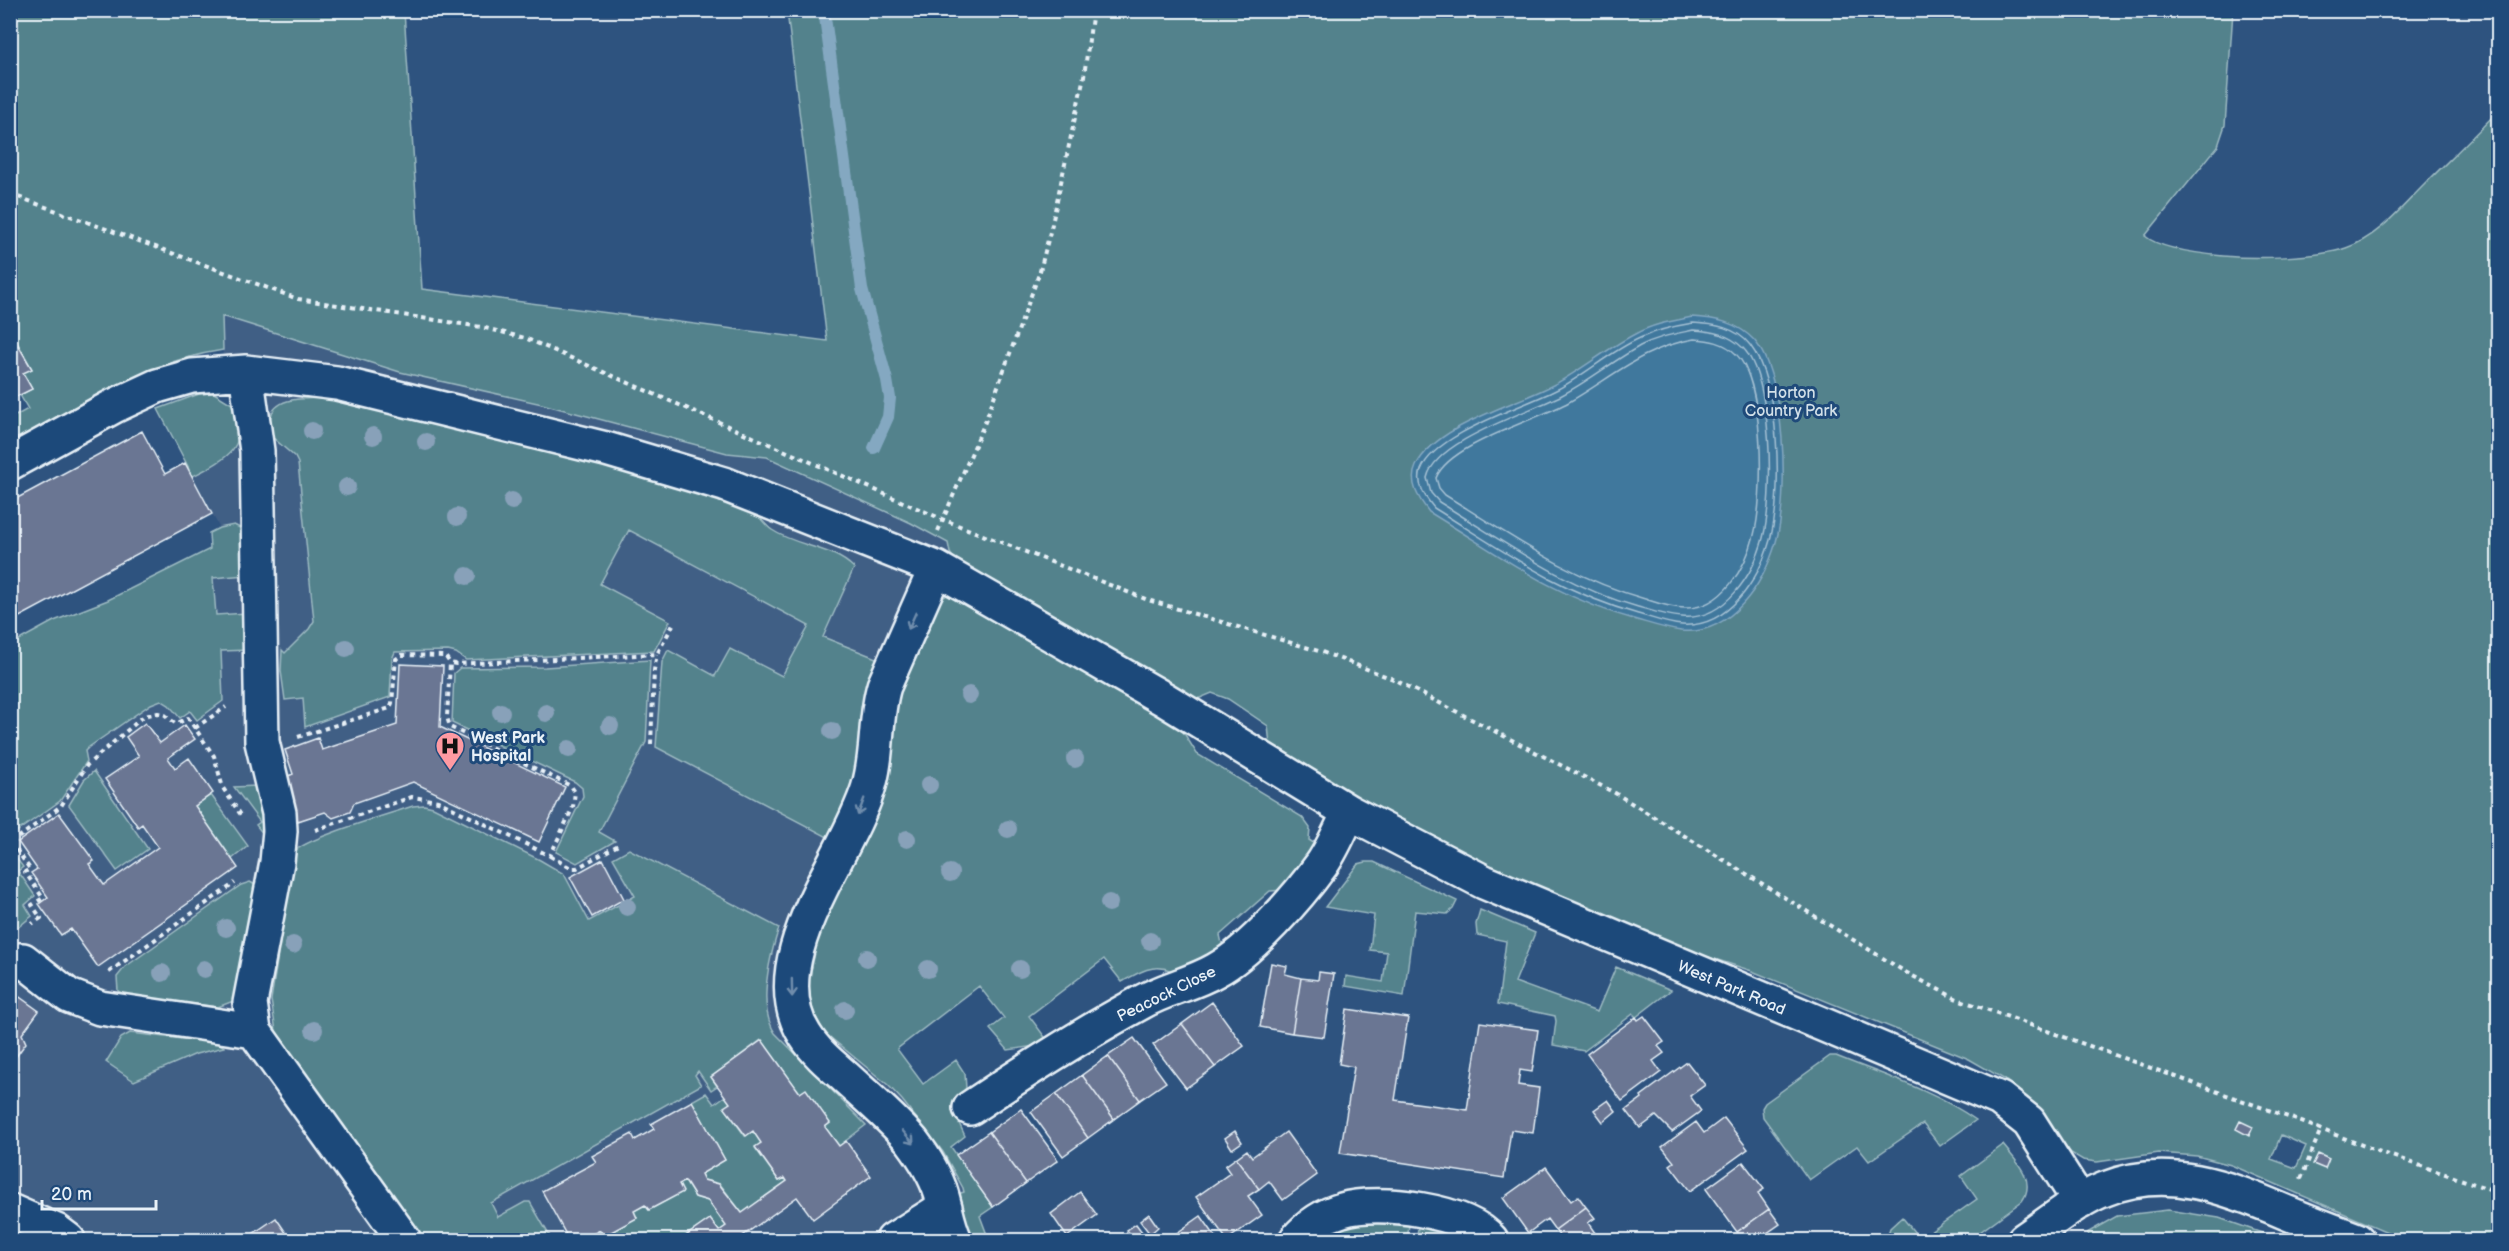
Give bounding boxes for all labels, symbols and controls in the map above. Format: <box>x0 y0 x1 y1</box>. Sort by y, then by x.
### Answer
park label: Horton Country Park <box>1745 384 1837 421</box>
one-way arrow <box>906 612 917 630</box>
place label: West Park Hospital <box>471 729 546 766</box>
hospital icon: West Park Hospital <box>434 730 466 772</box>
one-way arrow <box>855 798 866 816</box>
street label: West Park Road <box>1675 957 1788 1020</box>
street label: Peacock Close <box>1114 962 1220 1026</box>
one-way arrow <box>786 977 798 997</box>
one-way arrow <box>901 1129 915 1144</box>
scale bar <box>42 1173 156 1211</box>
text: 20 m <box>51 1184 92 1205</box>

